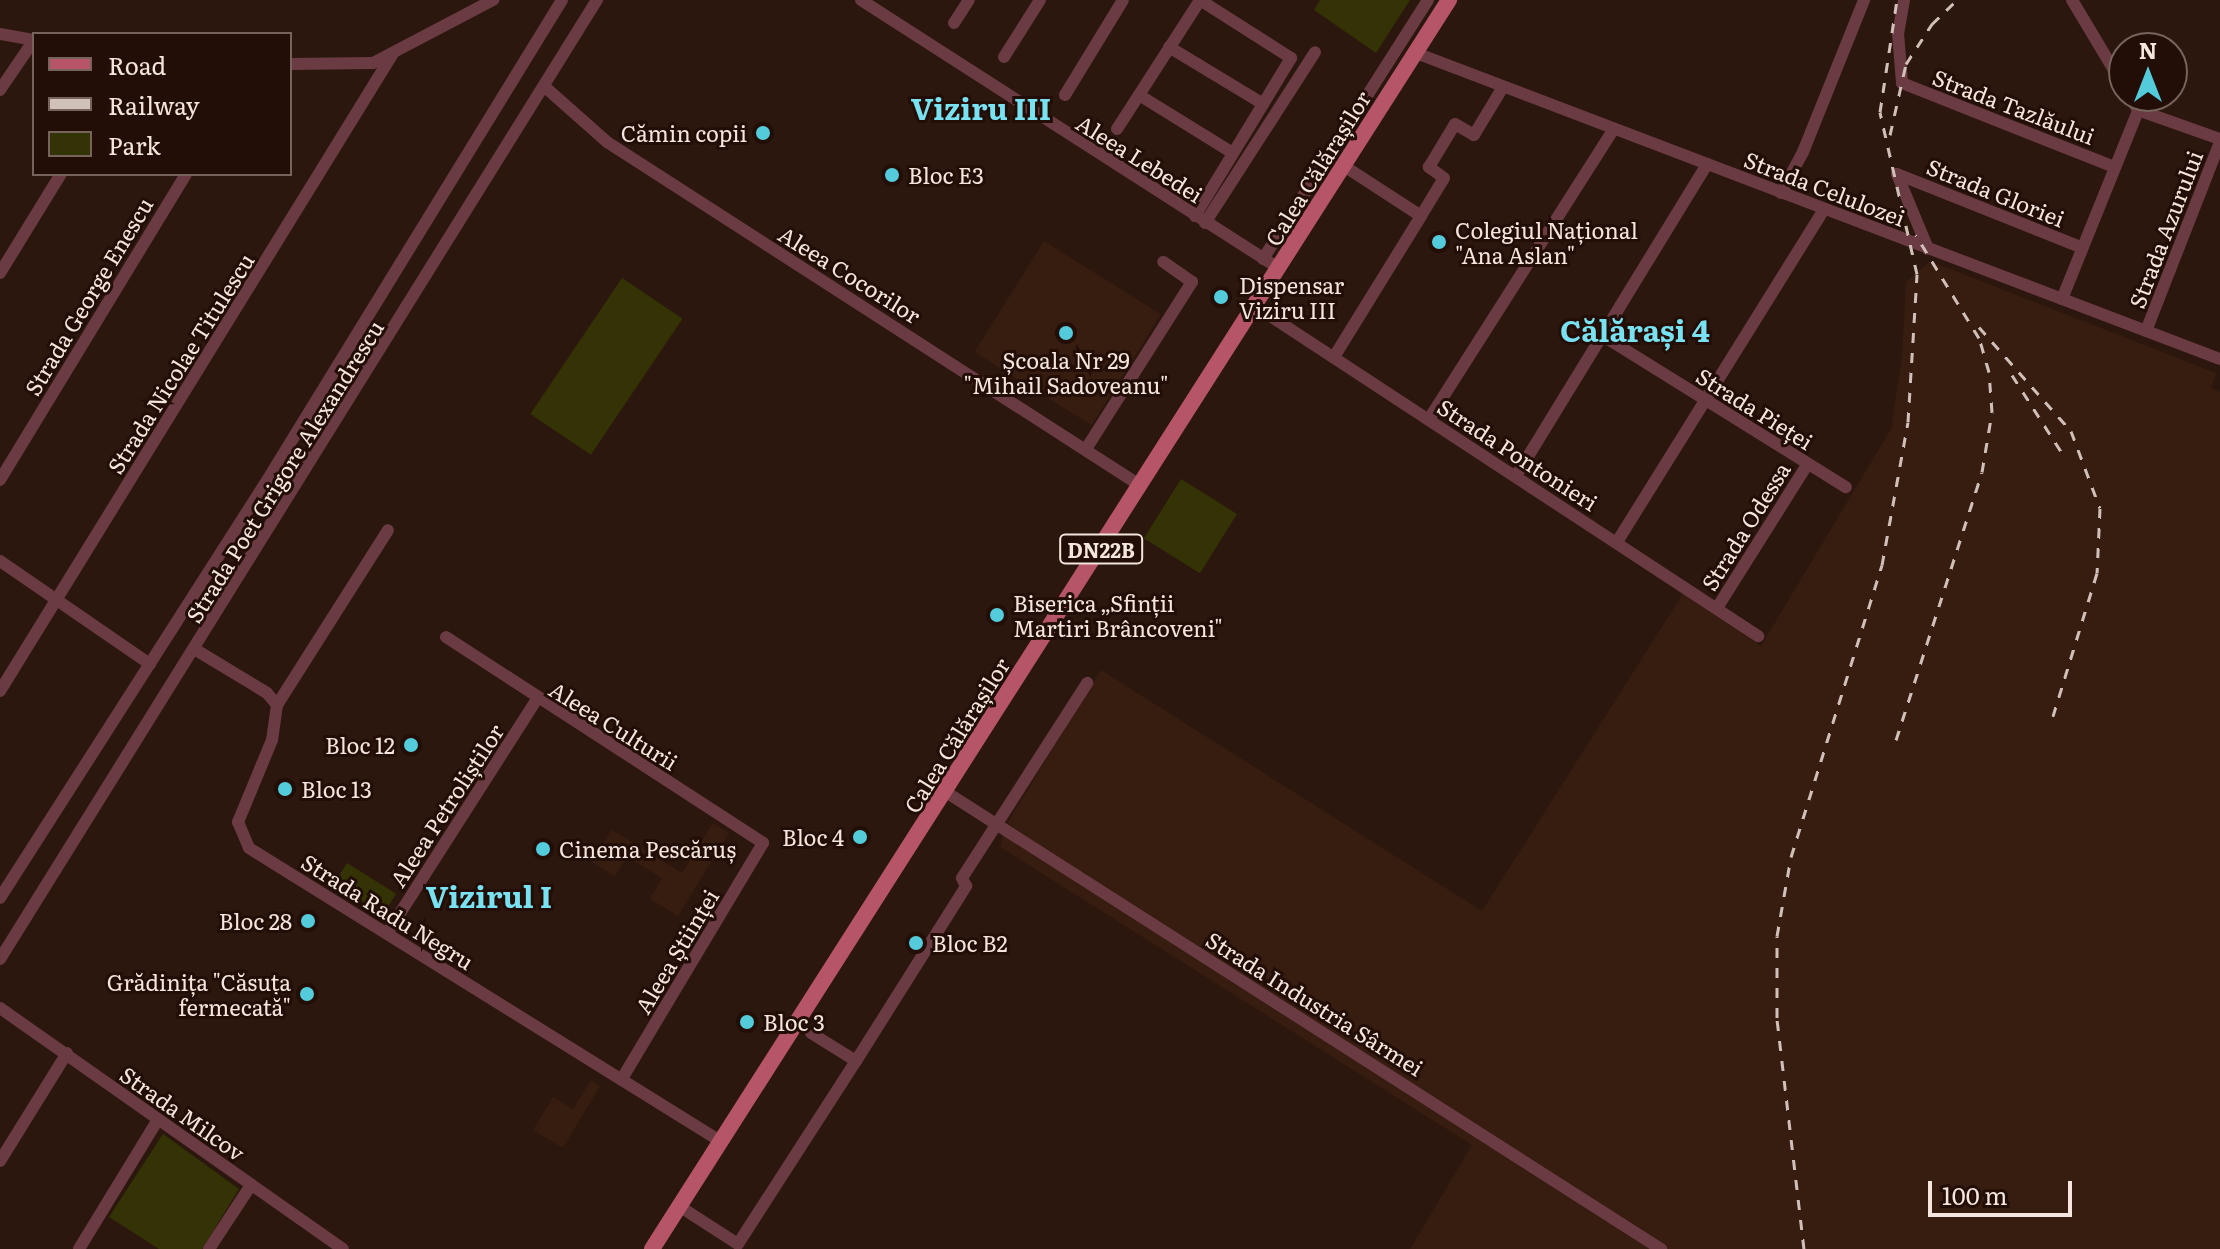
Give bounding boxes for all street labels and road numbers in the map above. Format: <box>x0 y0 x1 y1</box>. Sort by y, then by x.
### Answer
street label: Strada Tazlăului <box>1929 63 2099 149</box>
street label: Calea Călărașilor <box>1259 86 1375 250</box>
street label: Aleea Lebedei <box>1072 109 1208 207</box>
street label: Strada Celulozei <box>1741 145 1909 231</box>
street label: Strada Azurului <box>2123 146 2207 312</box>
street label: Strada Gloriei <box>1923 152 2069 232</box>
street label: Strada George Enescu <box>18 192 158 400</box>
street label: Aleea Cocorilor <box>774 220 926 328</box>
street label: Strada Nicolae Titulescu <box>101 248 259 478</box>
street label: Strada Poet Grigore Alexandrescu <box>180 315 388 627</box>
street label: Strada Pieței <box>1692 362 1818 454</box>
street label: Strada Pontonieri <box>1433 392 1603 516</box>
street label: Strada Odessa <box>1695 457 1795 595</box>
road number: DN22B <box>1059 533 1143 565</box>
street label: Calea Călărașilor <box>898 653 1014 817</box>
street label: Aleea Culturii <box>545 675 683 775</box>
street label: Aleea Petroliștilor <box>384 719 508 891</box>
street label: Strada Radu Negru <box>297 848 479 974</box>
street label: Aleea Științei <box>629 884 723 1018</box>
street label: Strada Industria Sârmei <box>1202 925 1428 1081</box>
street label: Strada Milcov <box>116 1060 250 1166</box>

